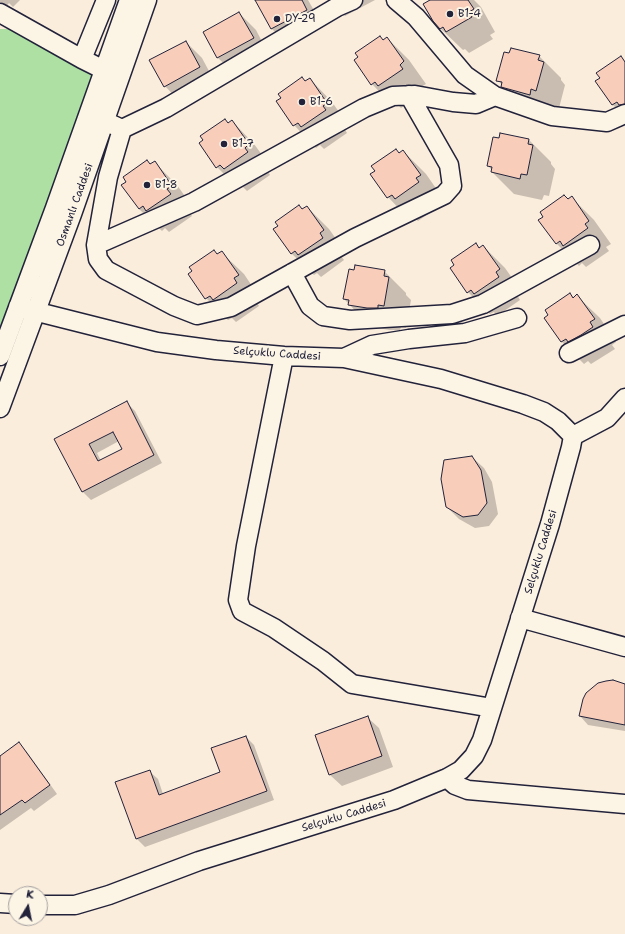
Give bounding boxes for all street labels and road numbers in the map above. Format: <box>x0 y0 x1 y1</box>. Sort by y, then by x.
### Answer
street label: Osmanlı Caddesi <box>54 162 96 248</box>
street label: Selçuklu Caddesi <box>233 344 321 364</box>
street label: Selçuklu Caddesi <box>522 508 560 596</box>
street label: Selçuklu Caddesi <box>300 797 388 835</box>

